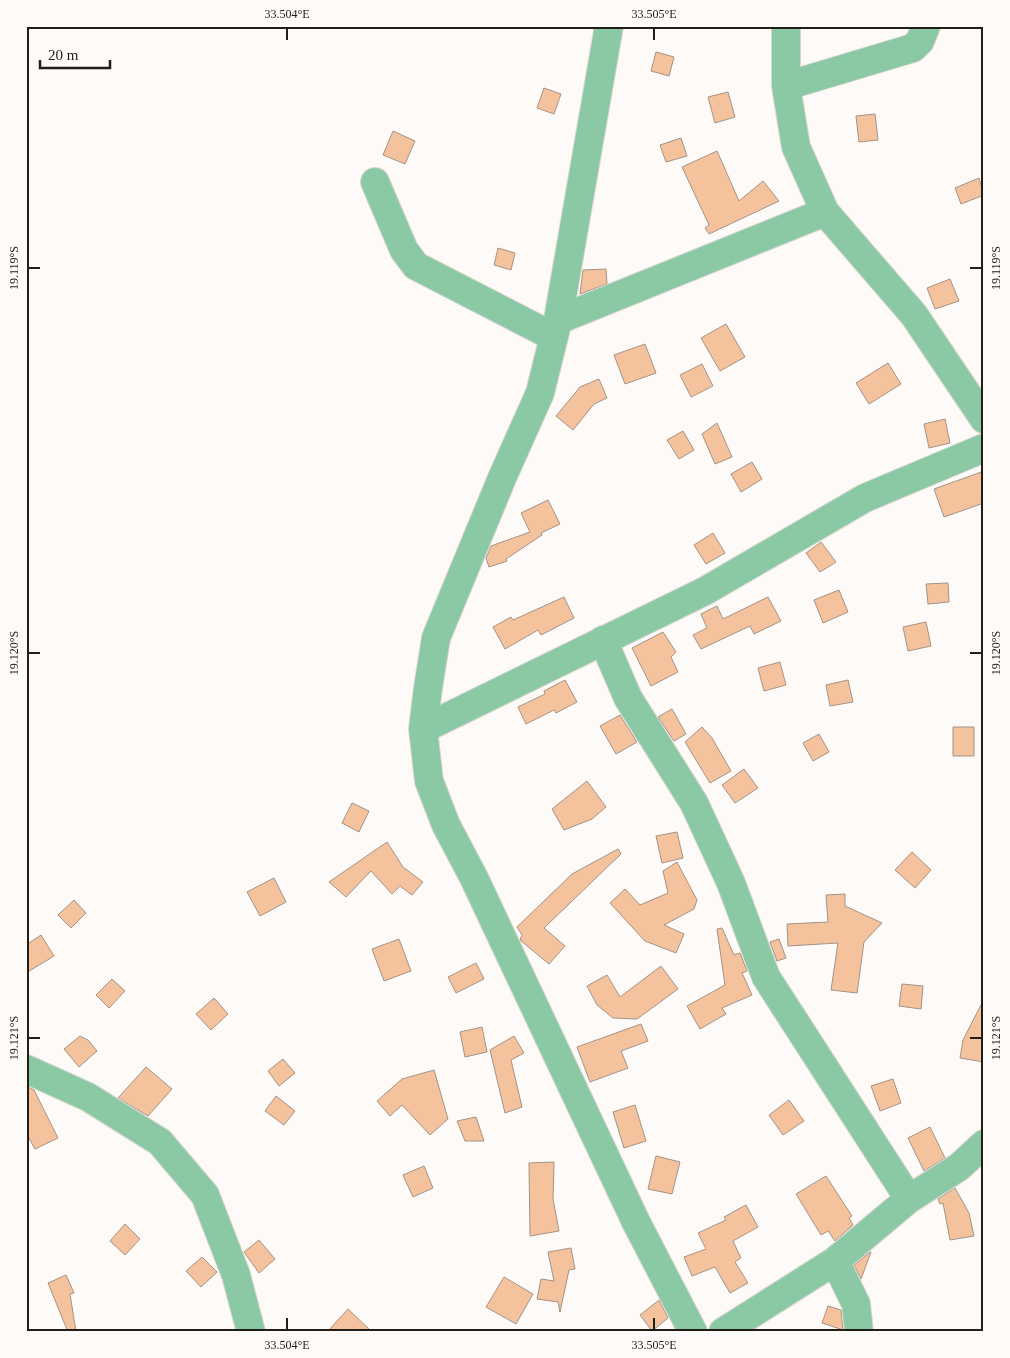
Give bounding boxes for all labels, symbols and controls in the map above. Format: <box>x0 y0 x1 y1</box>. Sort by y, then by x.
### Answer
text: 33.504°E <box>264 7 310 21</box>
text: 33.505°E <box>631 7 677 21</box>
scale bar <box>40 38 110 70</box>
text: 20 m <box>48 47 79 63</box>
text: 19.119°S <box>7 246 21 290</box>
text: 19.119°S <box>989 246 1003 290</box>
text: 19.120°S <box>7 631 21 675</box>
text: 19.120°S <box>989 631 1003 675</box>
text: 19.121°S <box>7 1016 21 1060</box>
text: 19.121°S <box>989 1016 1003 1060</box>
text: 33.504°E <box>264 1338 310 1352</box>
text: 33.505°E <box>631 1338 677 1352</box>

